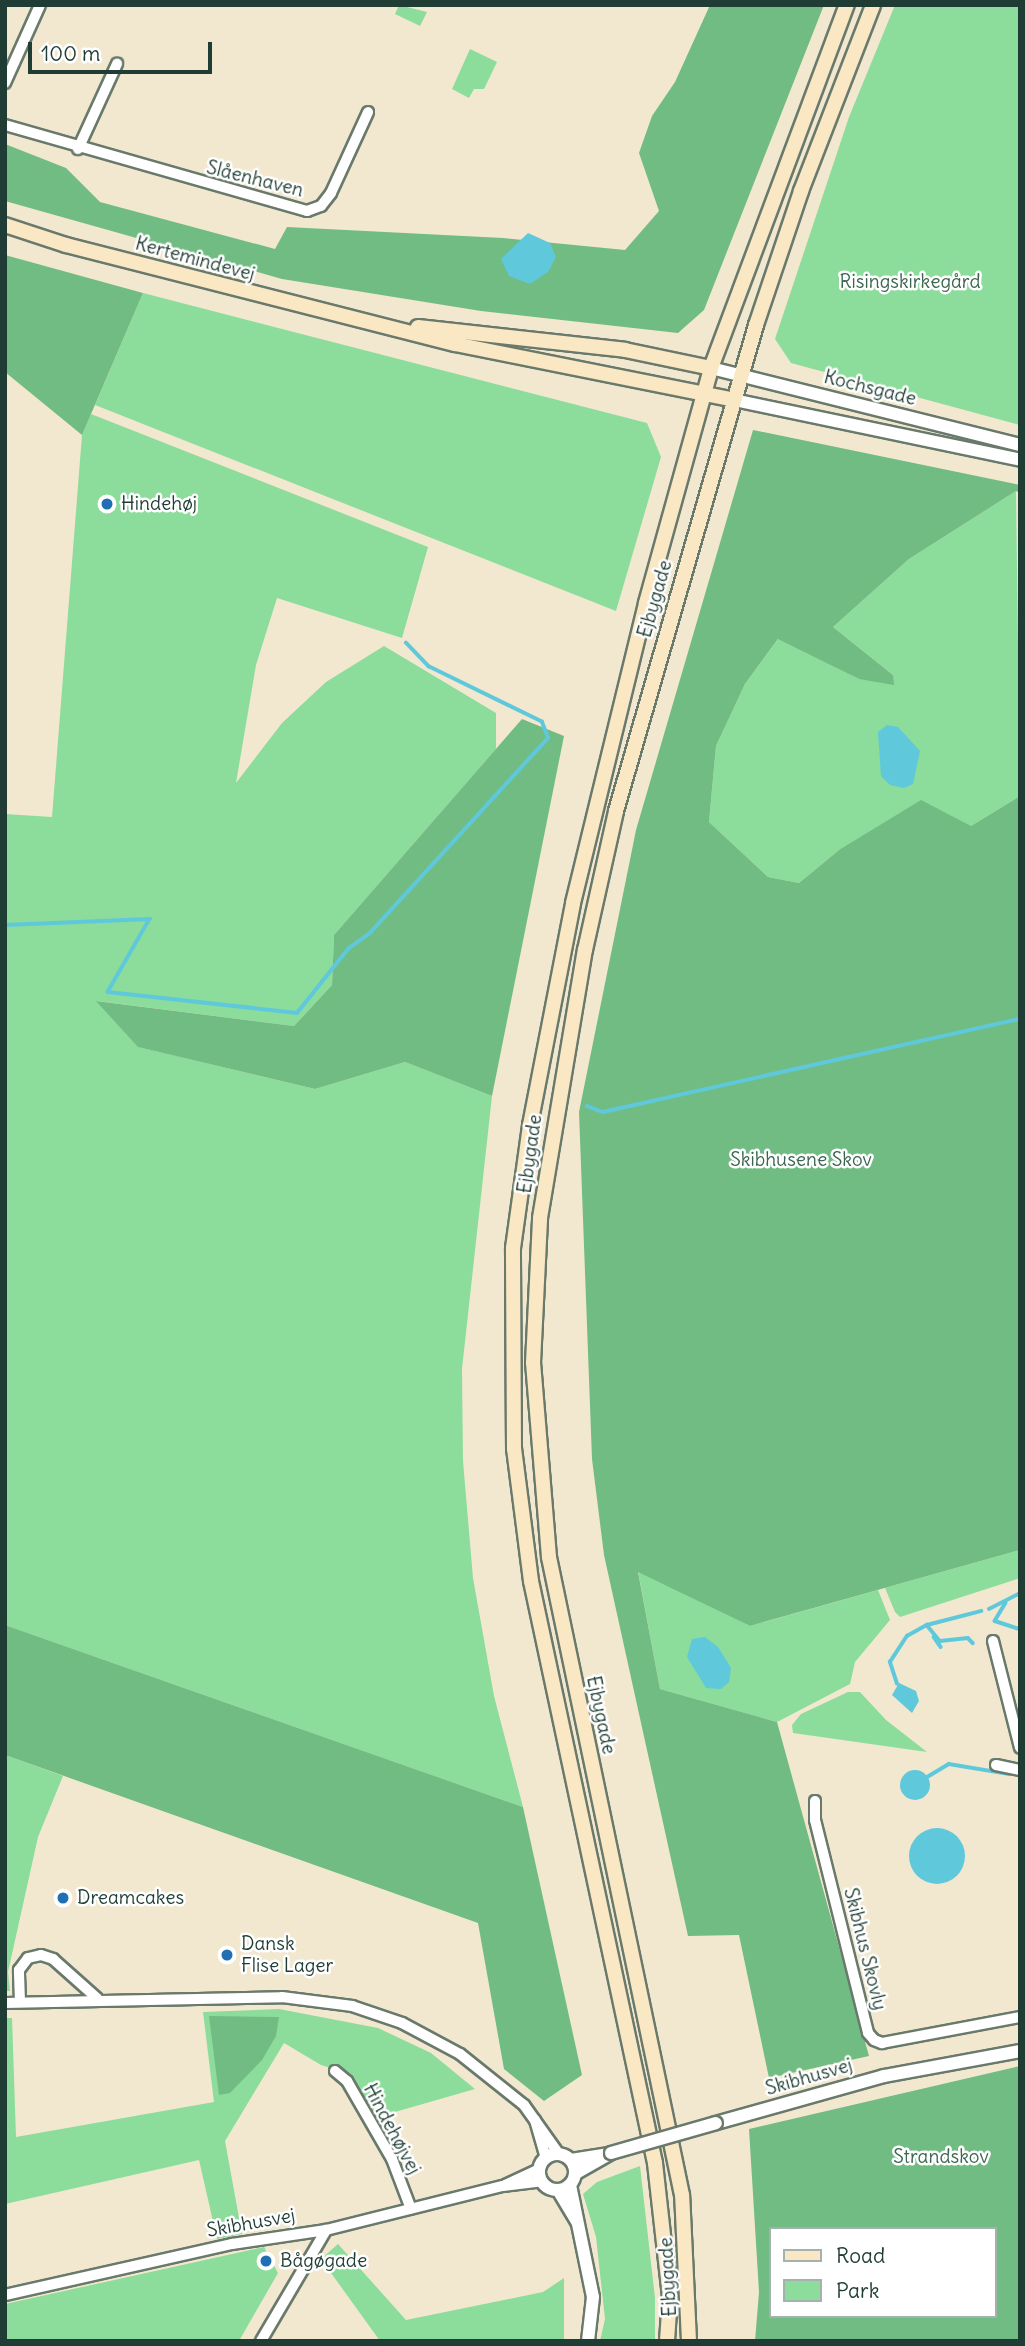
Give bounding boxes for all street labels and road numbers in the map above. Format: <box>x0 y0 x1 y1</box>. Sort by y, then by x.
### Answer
street label: Slåenhaven <box>204 156 306 202</box>
street label: Kertemindevej <box>133 232 257 286</box>
street label: Kochsgade <box>822 366 918 410</box>
street label: Ejbygade <box>633 558 677 640</box>
street label: Ejbygade <box>513 1113 547 1195</box>
street label: Ejbygade <box>582 1674 620 1756</box>
street label: Skibhus Skovly <box>839 1886 891 2012</box>
street label: Skibhusvej <box>763 2054 855 2100</box>
street label: Hindehøjvej <box>359 2080 425 2178</box>
street label: Skibhusvej <box>205 2204 297 2242</box>
street label: Ejbygade <box>655 2237 681 2317</box>

